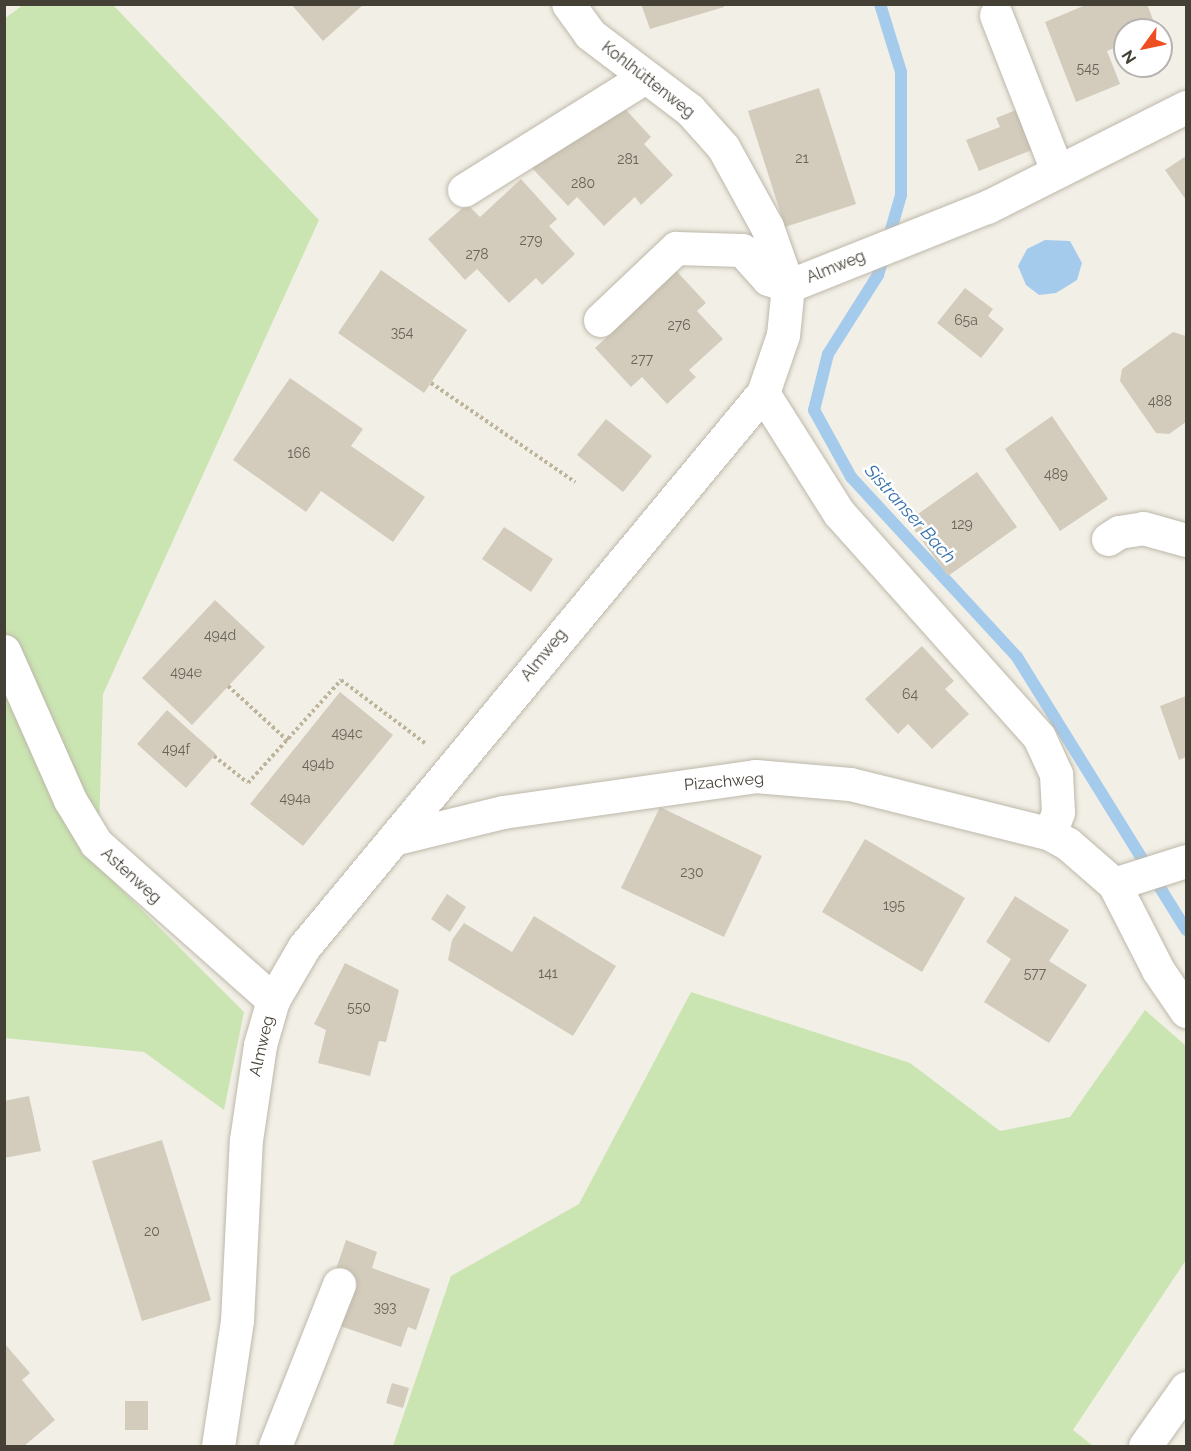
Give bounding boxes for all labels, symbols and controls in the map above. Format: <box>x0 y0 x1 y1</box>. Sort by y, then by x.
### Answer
north arrow <box>1113 18 1173 78</box>
street label: Kohlhüttenweg <box>598 38 698 122</box>
text: N <box>1118 47 1140 67</box>
house number: 545 <box>1077 60 1099 76</box>
house number: 21 <box>795 150 809 166</box>
house number: 281 <box>617 151 639 167</box>
house number: 280 <box>571 175 595 191</box>
house number: 279 <box>520 232 542 248</box>
house number: 278 <box>465 246 489 262</box>
street label: Almweg <box>804 247 868 287</box>
house number: 65a <box>954 312 978 328</box>
house number: 276 <box>667 317 691 333</box>
house number: 354 <box>391 324 413 340</box>
house number: 277 <box>631 351 653 367</box>
house number: 488 <box>1148 393 1172 409</box>
house number: 166 <box>288 445 310 461</box>
water label: Sistranser Bach <box>860 460 960 568</box>
house number: 489 <box>1044 466 1068 482</box>
house number: 129 <box>951 516 973 532</box>
street label: Almweg <box>517 625 571 685</box>
house number: 494d <box>204 627 236 643</box>
house number: 494e <box>170 664 202 680</box>
house number: 64 <box>902 686 918 702</box>
house number: 494c <box>331 725 363 741</box>
house number: 494f <box>162 741 190 757</box>
house number: 494b <box>302 756 334 772</box>
street label: Pizachweg <box>683 769 765 795</box>
house number: 494a <box>279 790 311 806</box>
street label: Astenweg <box>97 844 165 908</box>
house number: 230 <box>680 864 704 880</box>
house number: 195 <box>883 897 905 913</box>
house number: 141 <box>538 965 558 981</box>
house number: 577 <box>1024 965 1046 981</box>
house number: 550 <box>347 999 371 1015</box>
street label: Almweg <box>246 1014 278 1078</box>
house number: 20 <box>144 1223 160 1239</box>
house number: 393 <box>373 1299 397 1315</box>

